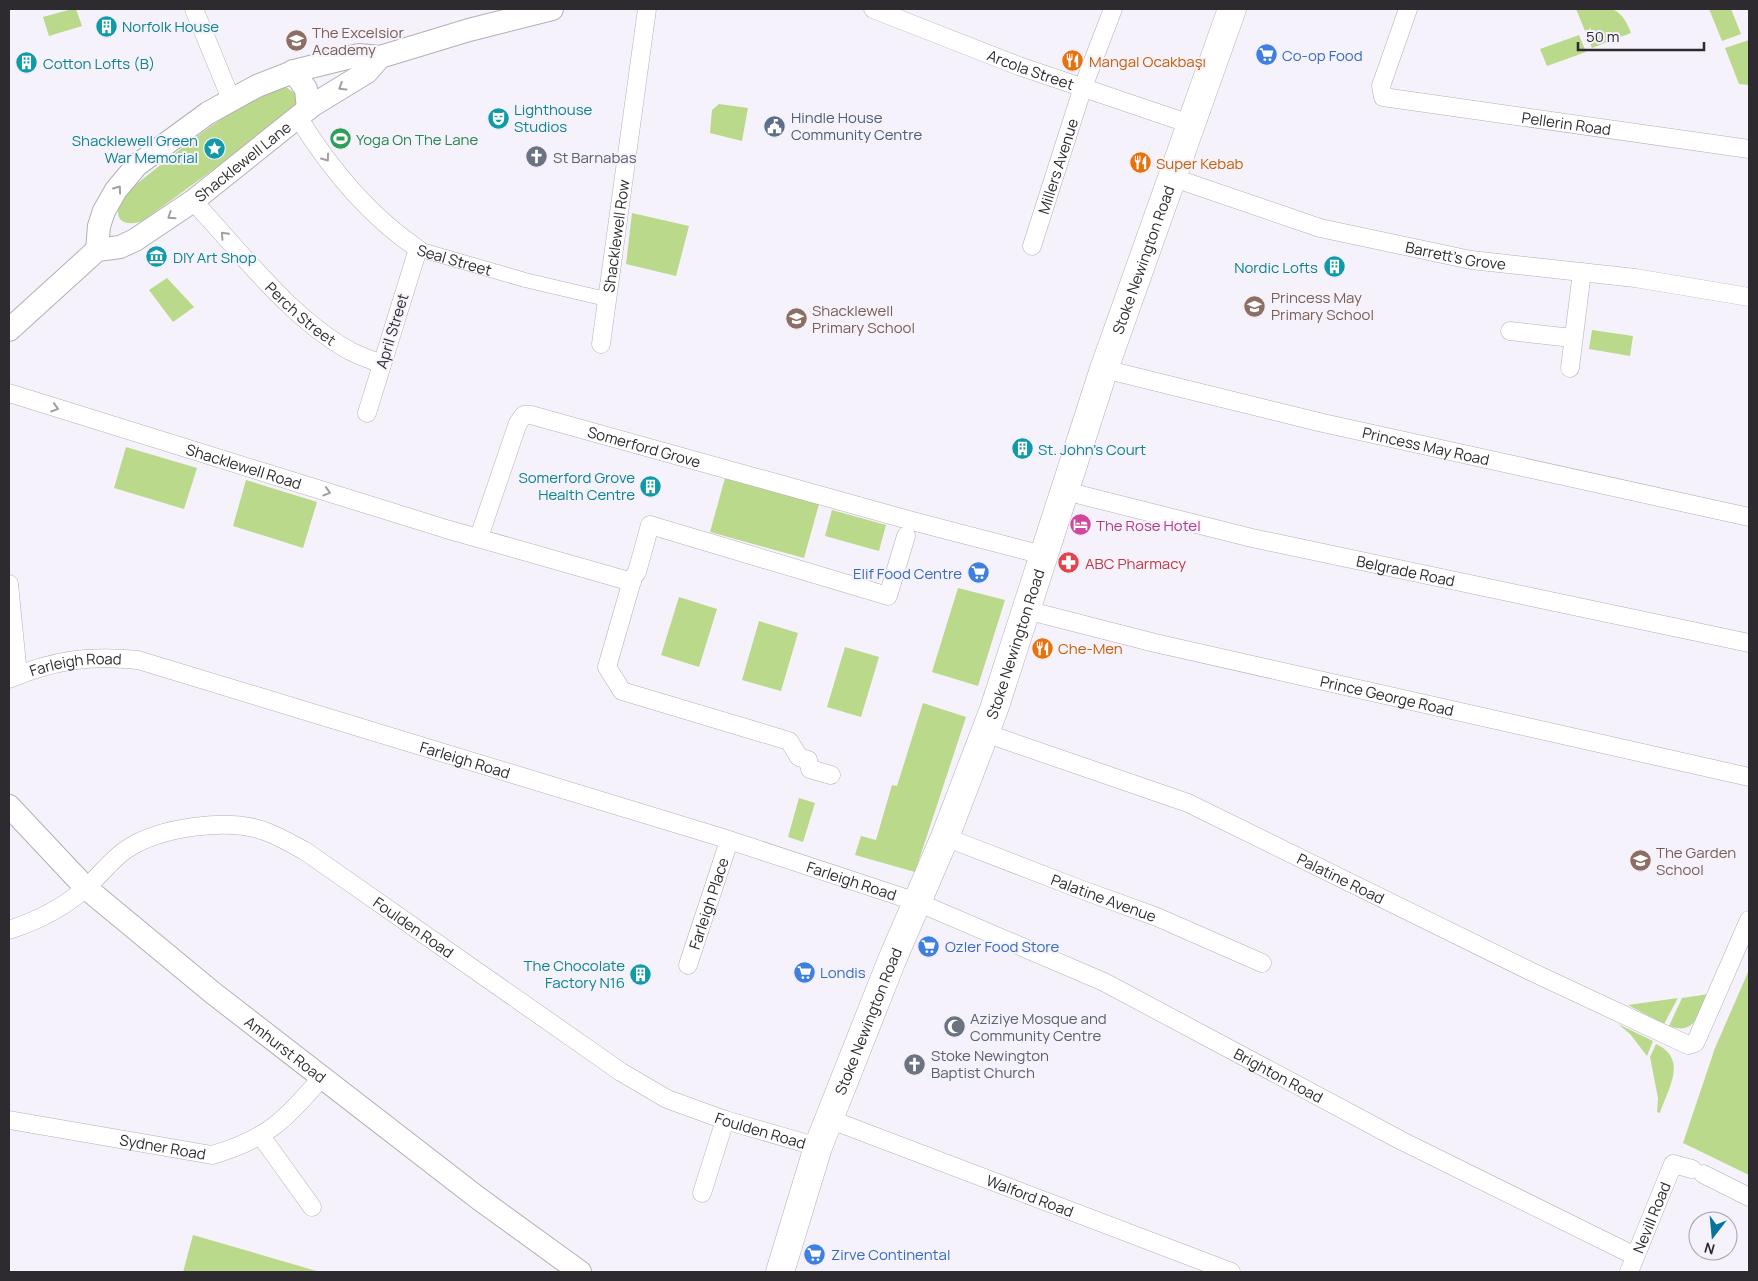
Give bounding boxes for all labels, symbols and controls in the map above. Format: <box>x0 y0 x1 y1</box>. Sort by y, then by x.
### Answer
building icon: Norfolk House <box>94 14 118 38</box>
place label: Norfolk House <box>122 16 219 37</box>
scale bar <box>1578 20 1704 52</box>
place label: The Excelsior Academy <box>312 22 404 60</box>
text: 50 m <box>1586 26 1620 47</box>
school or university icon: The Excelsior Academy <box>284 29 308 53</box>
supermarket icon: Co-op Food <box>1254 43 1278 67</box>
street label: Arcola Street <box>984 44 1077 94</box>
place label: Co-op Food <box>1282 45 1363 66</box>
restaurant icon: Mangal Ocakbaşı <box>1061 49 1085 73</box>
building icon: Cotton Lofts (B) <box>15 51 39 75</box>
place label: Mangal Ocakbaşı <box>1089 51 1206 72</box>
place label: Cotton Lofts (B) <box>43 53 155 74</box>
one-way arrow <box>339 81 348 91</box>
place label: Lighthouse Studios <box>514 99 593 137</box>
theatre icon: Lighthouse Studios <box>486 106 510 130</box>
street label: Pellerin Road <box>1520 106 1612 140</box>
place label: Hindle House Community Centre <box>791 107 923 145</box>
public building icon: Hindle House Community Centre <box>763 114 787 138</box>
street label: Millers Avenue <box>1032 115 1083 217</box>
street label: Shacklewell Lane <box>190 116 295 206</box>
sports icon: Yoga On The Lane <box>328 127 352 151</box>
place label: Yoga On The Lane <box>356 129 478 150</box>
place label: Shacklewell Green War Memorial <box>72 130 198 168</box>
place icon: Shacklewell Green War Memorial <box>202 137 226 161</box>
church icon: St Barnabas <box>525 145 549 169</box>
place label: St Barnabas <box>553 147 637 168</box>
restaurant icon: Super Kebab <box>1128 151 1152 175</box>
one-way arrow <box>320 152 329 161</box>
place label: Super Kebab <box>1156 153 1243 174</box>
street label: Shacklewell Row <box>598 178 634 294</box>
street label: Stoke Newington Road <box>1107 183 1179 337</box>
one-way arrow <box>112 186 120 195</box>
one-way arrow <box>167 210 176 219</box>
one-way arrow <box>221 231 230 240</box>
street label: Barrett's Grove <box>1404 236 1507 274</box>
street label: Seal Street <box>415 239 494 280</box>
museum icon: DIY Art Shop <box>145 245 169 269</box>
place label: DIY Art Shop <box>173 247 257 268</box>
building icon: Nordic Lofts <box>1322 255 1346 279</box>
place label: Nordic Lofts <box>1234 257 1318 278</box>
street label: Perch Street <box>261 277 340 350</box>
place label: Princess May Primary School <box>1271 287 1374 325</box>
street label: April Street <box>371 291 413 371</box>
school or university icon: Princess May Primary School <box>1243 294 1267 318</box>
place label: Shacklewell Primary School <box>812 300 915 338</box>
school or university icon: Shacklewell Primary School <box>784 307 808 331</box>
one-way arrow <box>51 402 59 412</box>
street label: Somerford Grove <box>585 421 703 472</box>
street label: Princess May Road <box>1360 422 1491 470</box>
building icon: St. John's Court <box>1010 437 1034 461</box>
street label: Shacklewell Road <box>184 438 304 494</box>
place label: St. John's Court <box>1038 439 1146 460</box>
place label: Somerford Grove Health Centre <box>519 467 635 505</box>
building icon: Somerford Grove Health Centre <box>639 474 663 498</box>
one-way arrow <box>323 487 331 497</box>
hotel icon: The Rose Hotel <box>1068 513 1092 537</box>
place label: The Rose Hotel <box>1096 515 1201 536</box>
street label: Belgrade Road <box>1355 550 1457 591</box>
pharmacy icon: ABC Pharmacy <box>1057 551 1081 575</box>
place label: ABC Pharmacy <box>1085 553 1186 574</box>
supermarket icon: Elif Food Centre <box>966 561 990 585</box>
place label: Elif Food Centre <box>853 563 962 584</box>
street label: Stoke Newington Road <box>981 566 1049 722</box>
restaurant icon: Che-Men <box>1030 636 1054 660</box>
place label: Che-Men <box>1058 638 1123 659</box>
street label: Farleigh Road <box>27 648 122 681</box>
street label: Prince George Road <box>1318 670 1456 721</box>
street label: Farleigh Road <box>418 736 513 783</box>
place label: The Garden School <box>1656 842 1736 880</box>
street label: Palatine Road <box>1294 848 1388 908</box>
school or university icon: The Garden School <box>1628 849 1652 873</box>
street label: Farleigh Place <box>683 854 733 952</box>
street label: Farleigh Road <box>804 856 899 905</box>
street label: Palatine Avenue <box>1048 869 1160 926</box>
street label: Foulden Road <box>369 892 458 962</box>
supermarket icon: Ozler Food Store <box>917 934 941 958</box>
place label: Ozler Food Store <box>945 936 1060 957</box>
street label: Stoke Newington Road <box>829 944 907 1098</box>
place label: The Chocolate Factory N16 <box>524 955 625 993</box>
supermarket icon: Londis <box>792 960 816 984</box>
building icon: The Chocolate Factory N16 <box>629 962 653 986</box>
place label: Londis <box>820 962 866 983</box>
place label: Aziziye Mosque and Community Centre <box>970 1008 1107 1046</box>
street label: Amhurst Road <box>241 1011 331 1087</box>
mosque icon: Aziziye Mosque and Community Centre <box>942 1015 966 1039</box>
street label: Brighton Road <box>1230 1043 1327 1107</box>
place label: Stoke Newington Baptist Church <box>931 1045 1049 1083</box>
church icon: Stoke Newington Baptist Church <box>903 1052 927 1076</box>
street label: Foulden Road <box>712 1107 808 1153</box>
street label: Sydner Road <box>118 1129 208 1164</box>
street label: Walford Road <box>983 1169 1077 1222</box>
street label: Nevill Road <box>1627 1178 1675 1256</box>
north arrow <box>1688 1211 1738 1261</box>
text: N <box>1702 1238 1717 1259</box>
supermarket icon: Zirve Continental <box>803 1242 827 1266</box>
place label: Zirve Continental <box>831 1244 950 1265</box>

